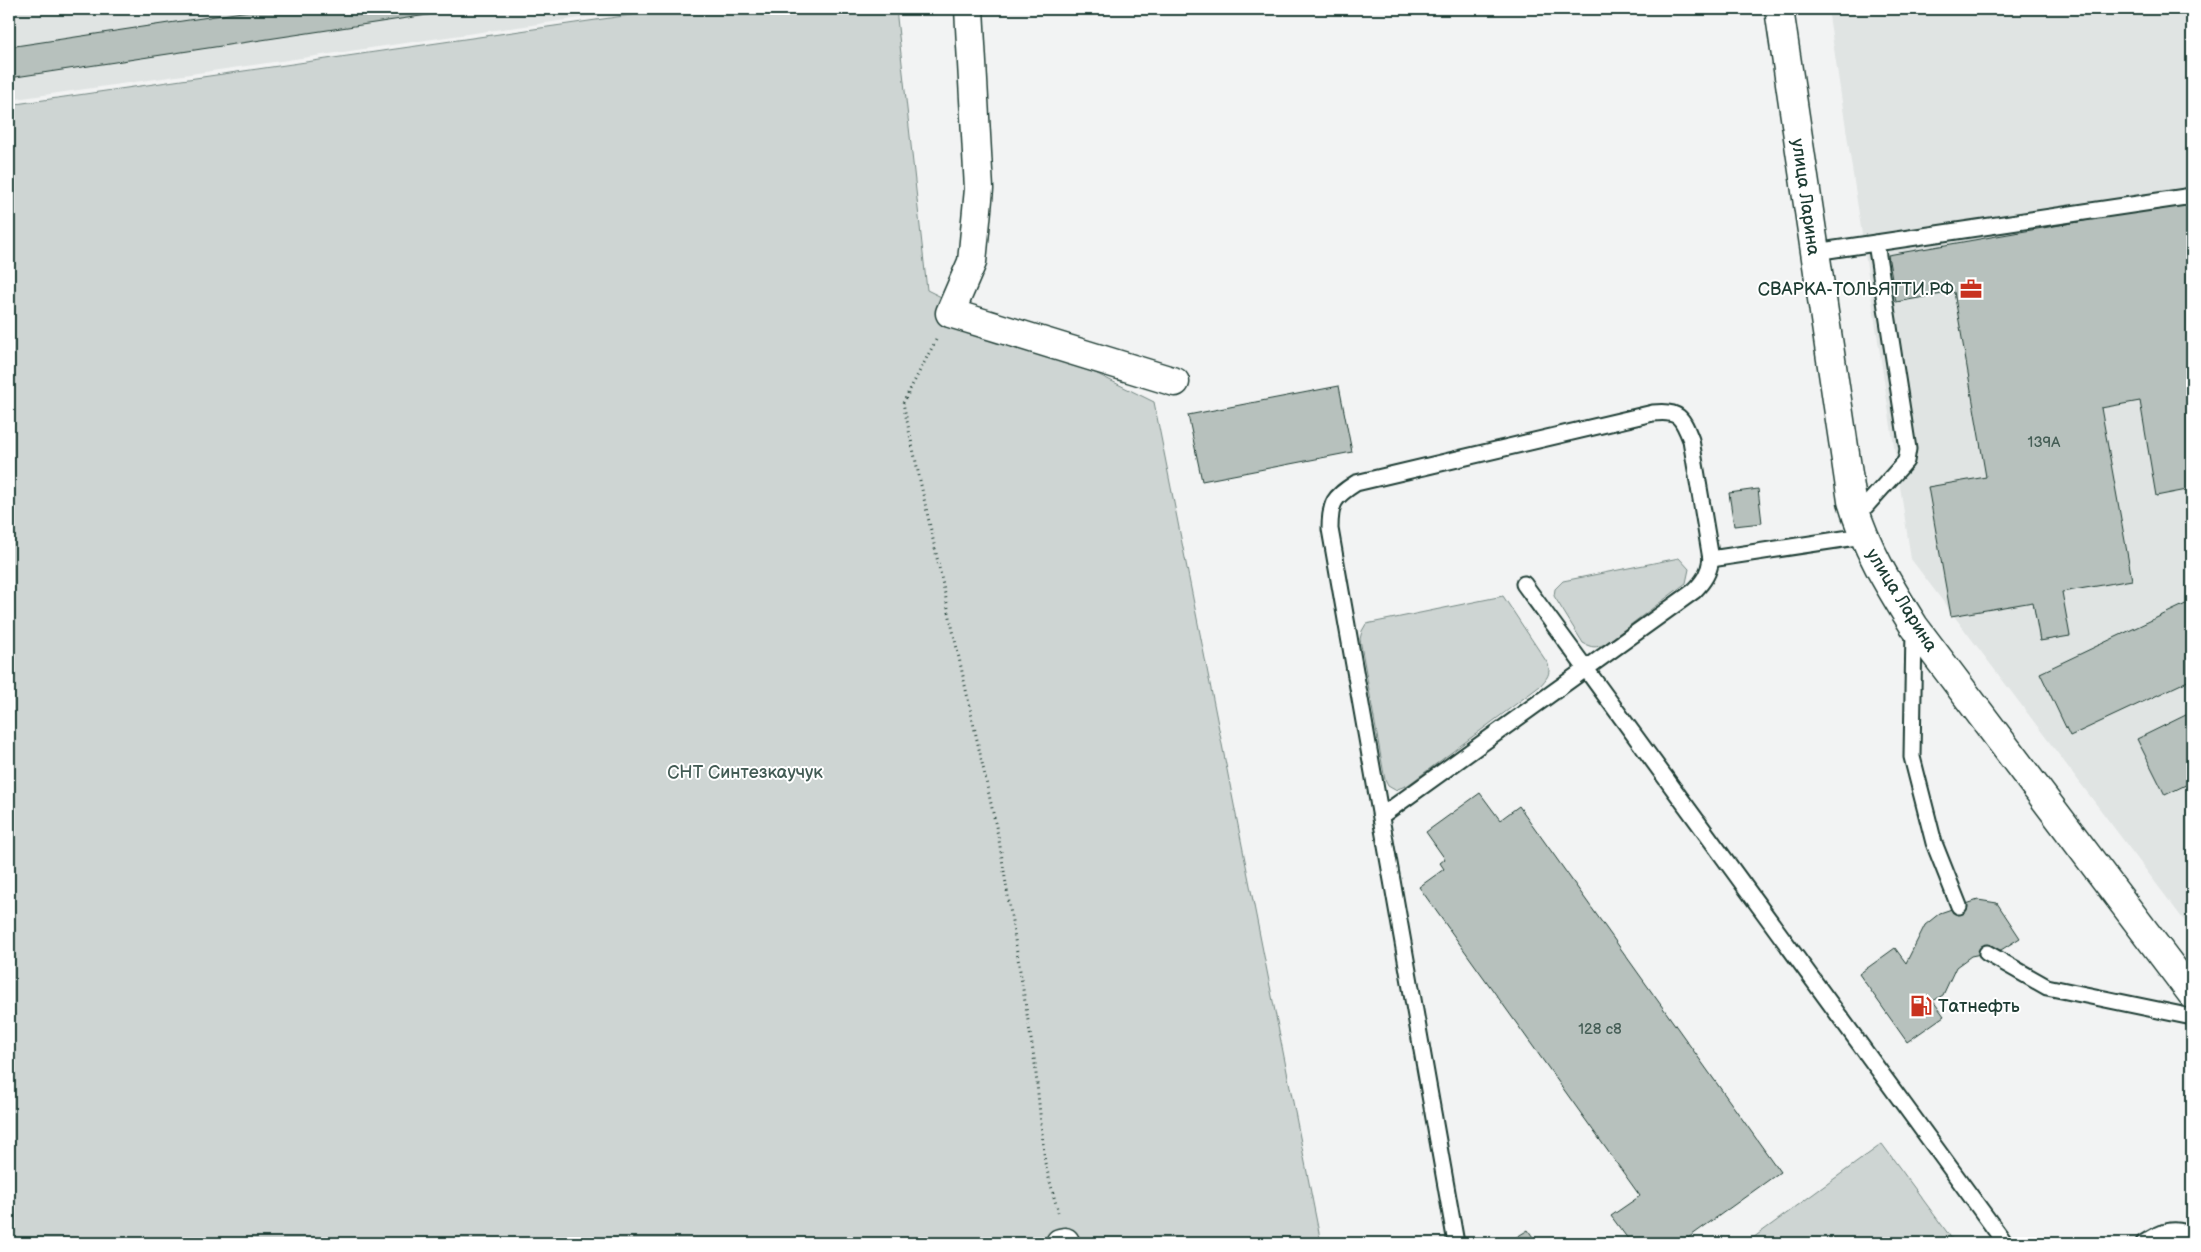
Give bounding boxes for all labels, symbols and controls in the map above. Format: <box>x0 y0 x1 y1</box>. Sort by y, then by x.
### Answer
street label: улица Ларина <box>1787 137 1824 257</box>
office icon: СВАРКА-ТОЛЬЯТТИ.РФ <box>1958 276 1984 302</box>
place label: СВАРКА-ТОЛЬЯТТИ.РФ <box>1758 279 1954 300</box>
house number: 139А <box>2028 433 2061 452</box>
street label: улица Ларина <box>1861 545 1942 656</box>
park label: СНТ Синтезкаучук <box>667 762 823 783</box>
fuel station icon: Татнефть <box>1908 993 1934 1019</box>
place label: Татнефть <box>1938 996 2020 1017</box>
house number: 128 с8 <box>1578 1020 1622 1039</box>

